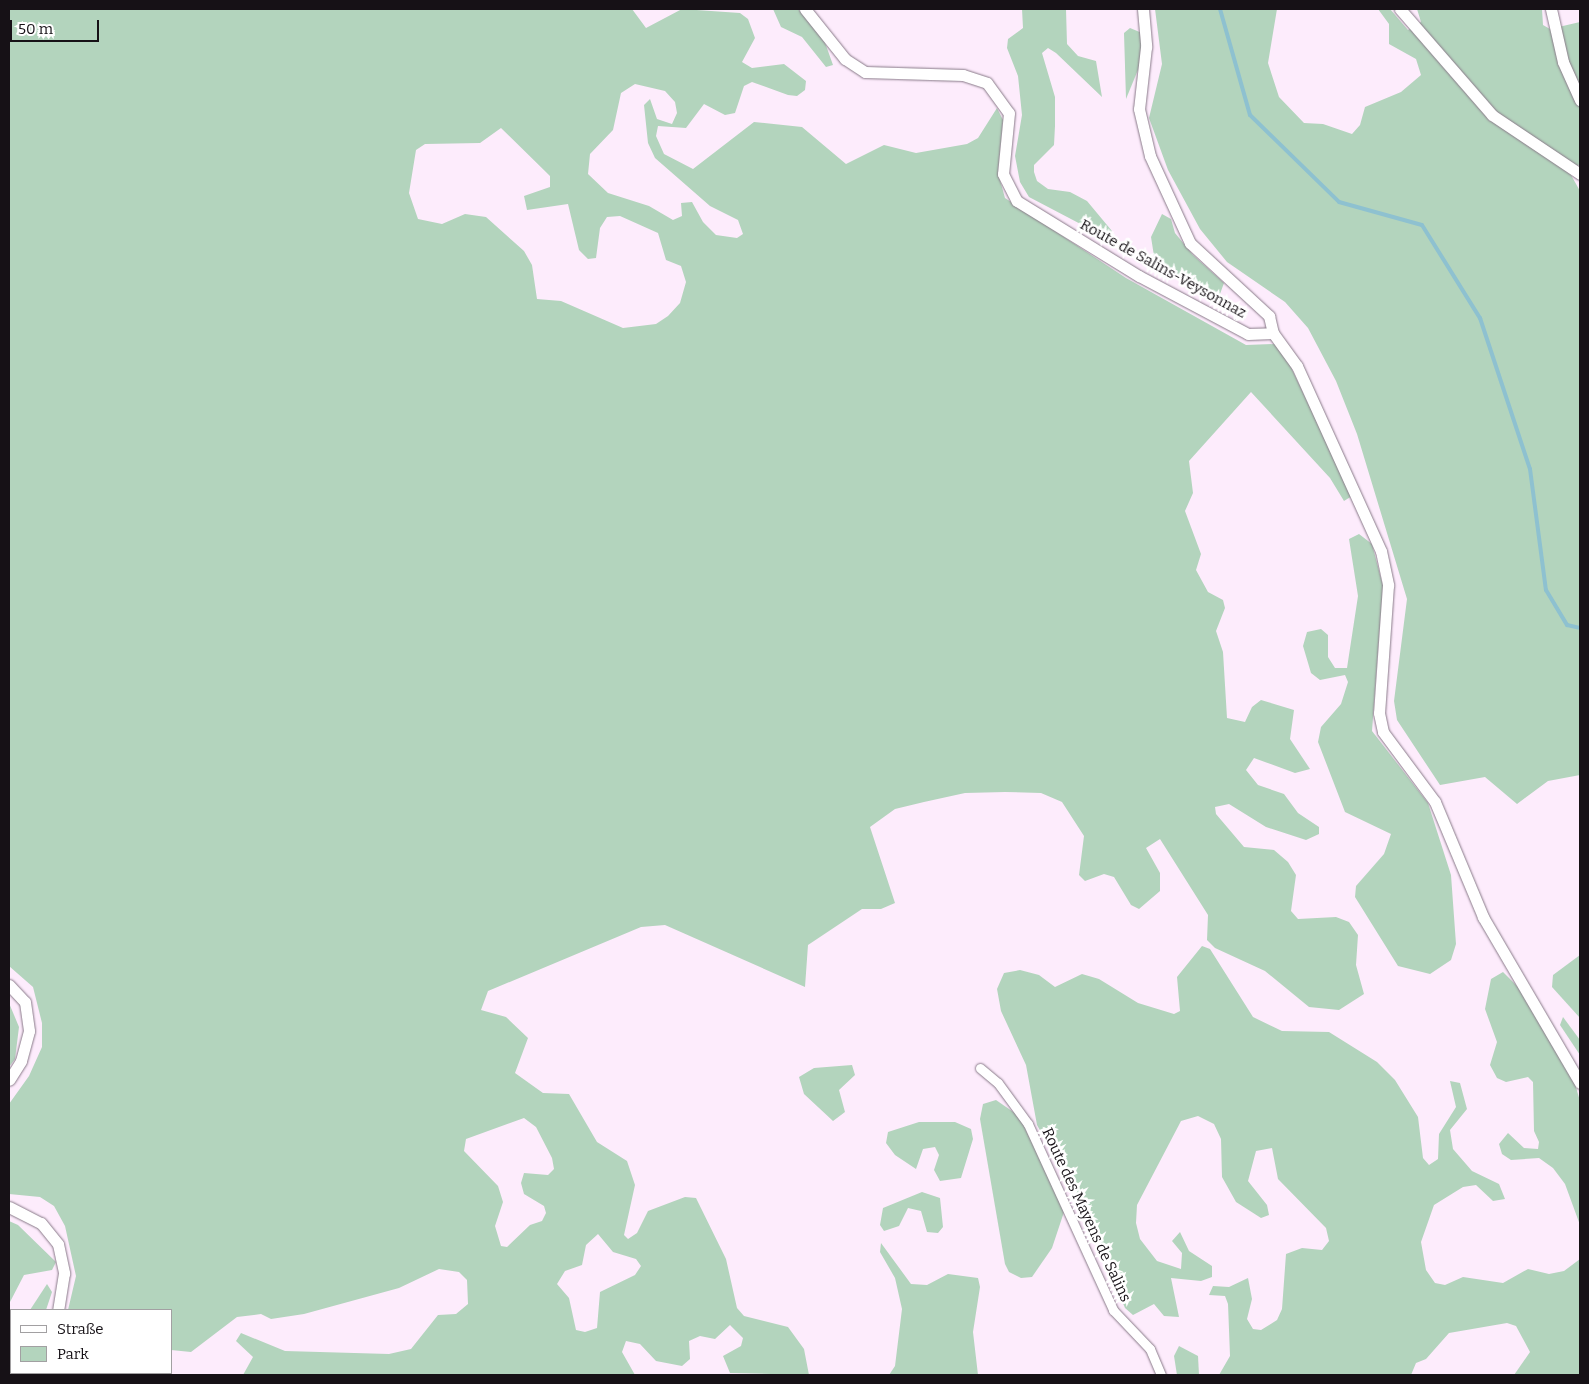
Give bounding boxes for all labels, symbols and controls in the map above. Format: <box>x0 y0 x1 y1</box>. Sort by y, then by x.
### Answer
scale bar <box>12 10 101 42</box>
text: 50 m <box>18 20 53 38</box>
street label: Route de Salins-Veysonnaz <box>1077 216 1249 322</box>
street label: Route des Mayens de Salins <box>1038 1125 1134 1305</box>
legend <box>10 1309 172 1374</box>
text: Straße <box>57 1320 103 1338</box>
text: Park <box>57 1345 89 1363</box>

